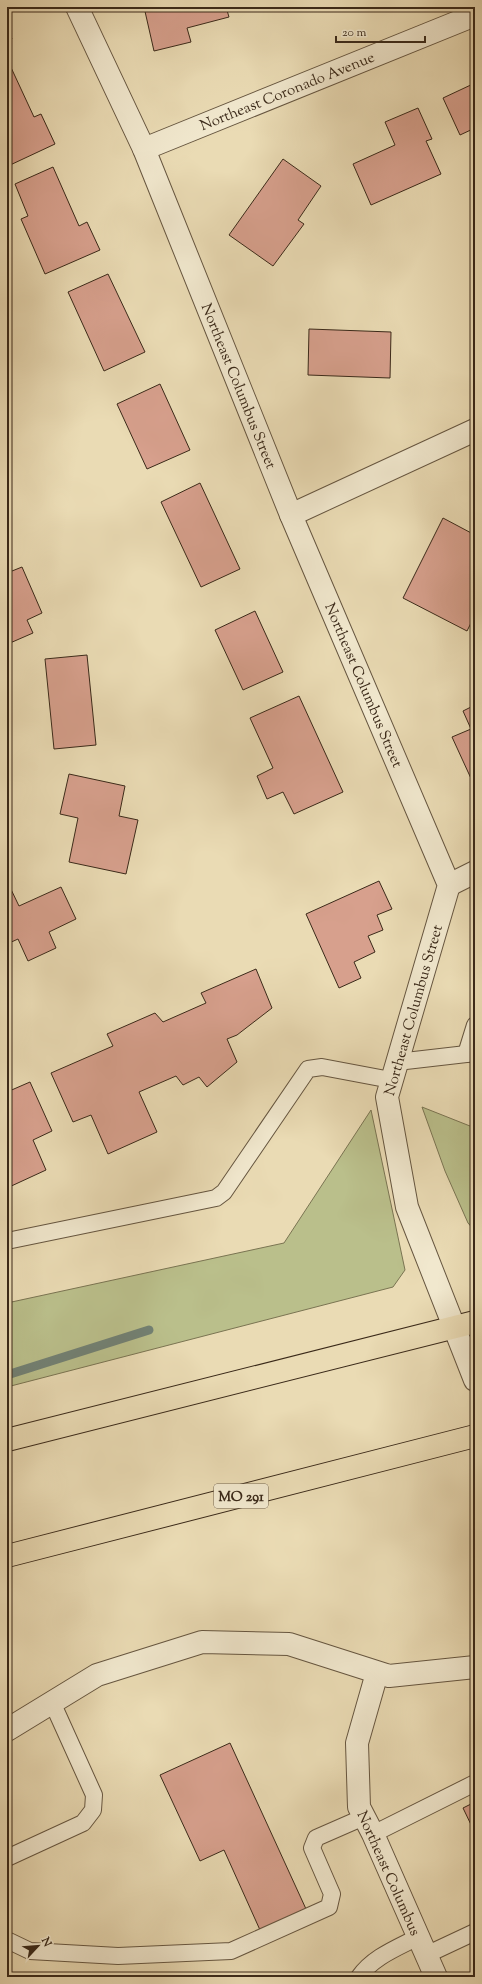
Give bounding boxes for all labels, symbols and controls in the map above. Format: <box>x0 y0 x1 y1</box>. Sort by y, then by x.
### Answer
scale bar <box>336 18 425 44</box>
text: 20 m <box>342 24 367 42</box>
street label: Northeast Coronado Avenue <box>197 48 378 137</box>
street label: Northeast Columbus Street <box>195 301 280 473</box>
street label: Northeast Columbus Street <box>318 600 407 771</box>
street label: Northeast Columbus Street <box>380 922 449 1098</box>
road number: MO 291 <box>214 1484 268 1508</box>
street label: Northeast Columbus <box>351 1808 425 1940</box>
north arrow <box>18 1926 58 1966</box>
text: N <box>37 1934 55 1950</box>

